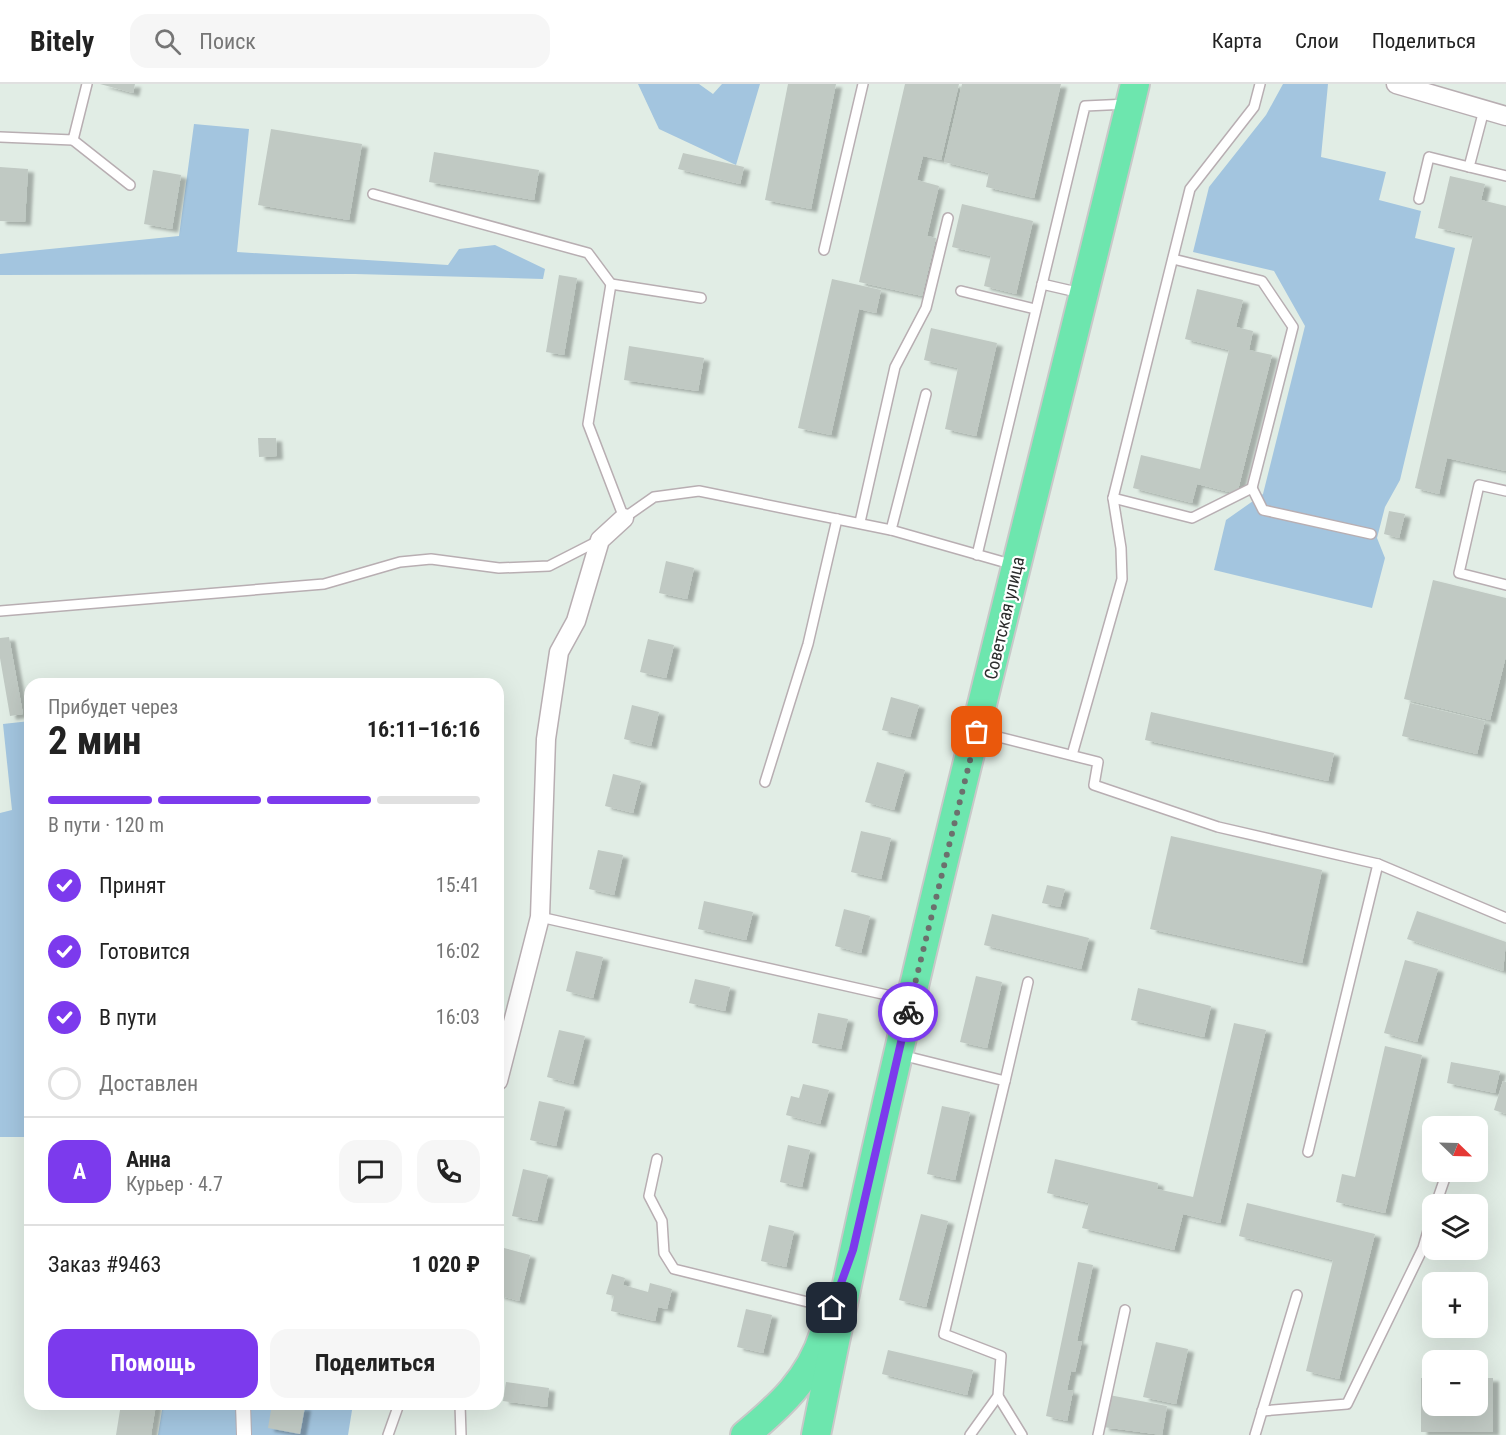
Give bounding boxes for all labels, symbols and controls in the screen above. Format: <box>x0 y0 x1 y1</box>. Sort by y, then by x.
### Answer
search box <box>130 14 550 68</box>
text: Bitely <box>30 25 94 58</box>
icon: search <box>151 25 184 58</box>
text: Поиск <box>199 29 256 54</box>
text: Карта <box>1212 29 1262 53</box>
text: Слои <box>1295 29 1339 53</box>
text: Поделиться <box>1372 29 1476 53</box>
street label: Советская улица <box>980 554 1028 682</box>
text: Прибудет через <box>48 695 178 719</box>
pin <box>951 706 1002 757</box>
icon: bag <box>960 715 993 748</box>
text: 16:11–16:16 <box>367 717 480 742</box>
text: 2 мин <box>48 718 142 764</box>
text: В пути · 120 m <box>48 813 164 837</box>
icon: check <box>48 869 81 902</box>
text: Принят <box>99 873 166 898</box>
text: 15:41 <box>436 873 480 897</box>
icon: check <box>48 935 81 968</box>
text: Готовится <box>99 939 190 964</box>
text: 16:02 <box>436 939 480 963</box>
courier <box>878 982 938 1042</box>
icon: bike <box>892 996 925 1029</box>
icon: check <box>48 1001 81 1034</box>
text: В пути <box>99 1005 157 1030</box>
text: 16:03 <box>436 1005 480 1029</box>
text: Доставлен <box>99 1071 198 1096</box>
north arrow <box>1422 1116 1488 1182</box>
map controls <box>1422 1116 1488 1416</box>
button: chat <box>339 1140 402 1203</box>
button: phone <box>417 1140 480 1203</box>
text: Анна <box>126 1147 171 1172</box>
text: А <box>73 1159 86 1184</box>
text: Курьер · 4.7 <box>126 1172 223 1196</box>
button: layers <box>1422 1194 1488 1260</box>
text: Заказ #9463 <box>48 1252 161 1277</box>
text: 1 020 ₽ <box>412 1252 480 1277</box>
button: + <box>1422 1272 1488 1338</box>
pin <box>806 1282 857 1333</box>
icon: home <box>815 1291 848 1324</box>
button: Помощь <box>48 1329 258 1398</box>
button: Поделиться <box>270 1329 480 1398</box>
button: − <box>1422 1350 1488 1416</box>

